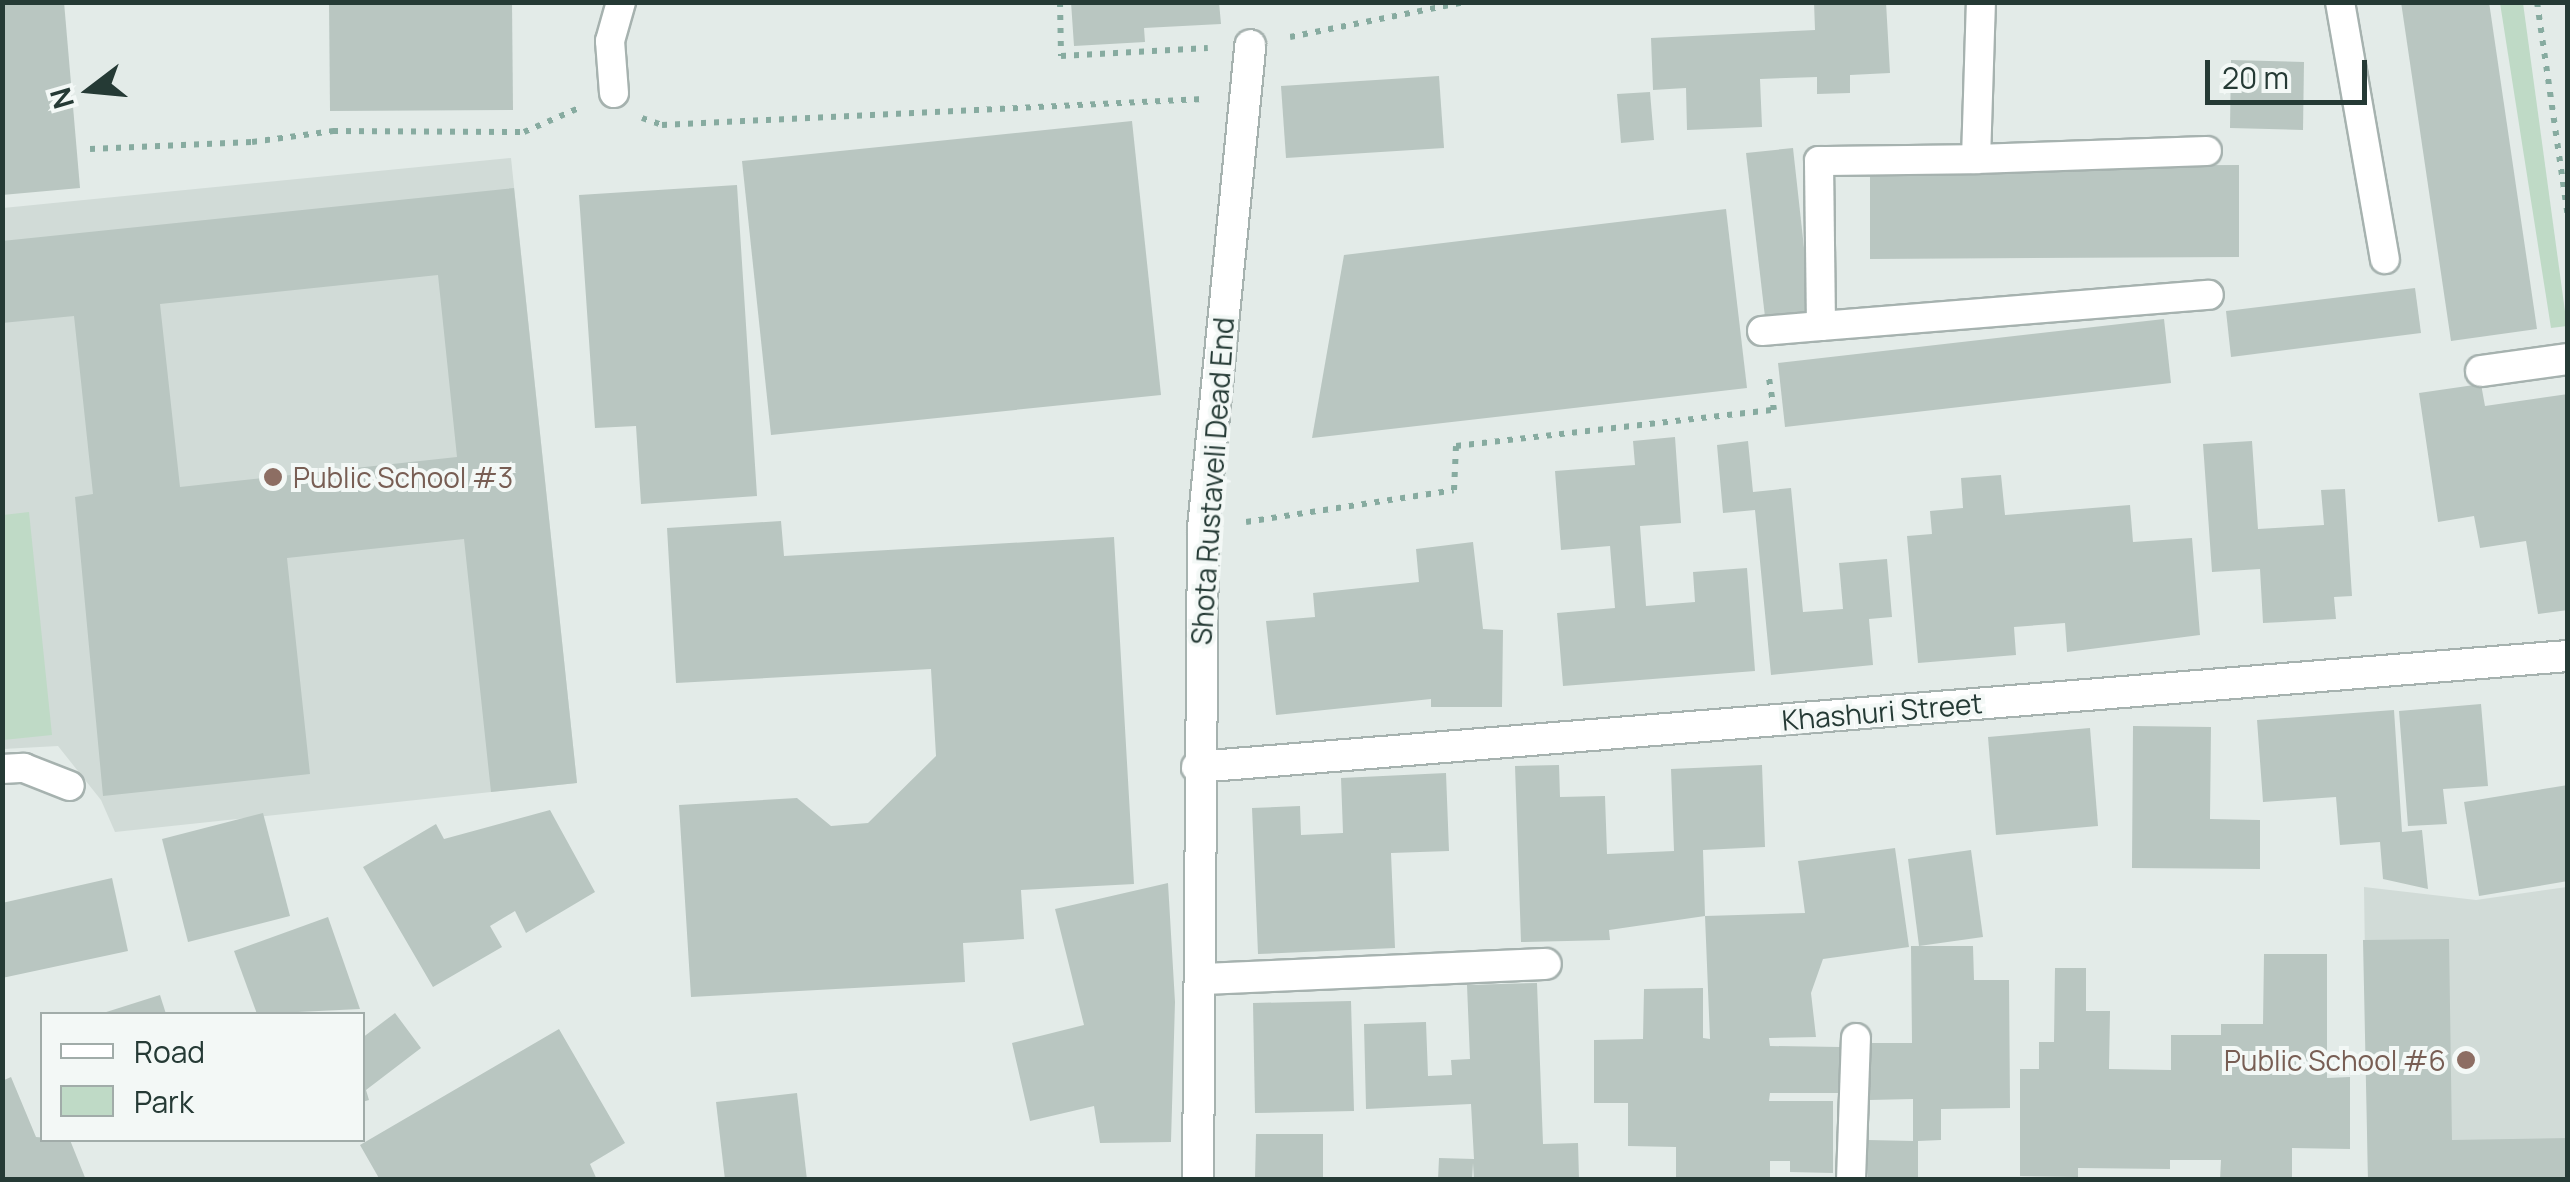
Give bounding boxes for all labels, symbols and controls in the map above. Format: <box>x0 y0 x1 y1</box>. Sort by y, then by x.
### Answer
north arrow <box>40 40 140 140</box>
scale bar <box>2210 40 2372 102</box>
text: 20 m <box>2222 57 2289 98</box>
text: N <box>40 83 82 113</box>
street label: Shota Rustaveli Dead End <box>1184 316 1240 646</box>
place label: Public School #3 <box>293 460 513 494</box>
marker: Public School #3 <box>262 466 284 488</box>
street label: Khashuri Street <box>1780 685 1984 737</box>
legend <box>40 1012 365 1142</box>
text: Road <box>134 1031 205 1072</box>
place label: Public School #6 <box>2224 1043 2446 1077</box>
marker: Public School #6 <box>2455 1049 2477 1071</box>
text: Park <box>134 1081 194 1122</box>

